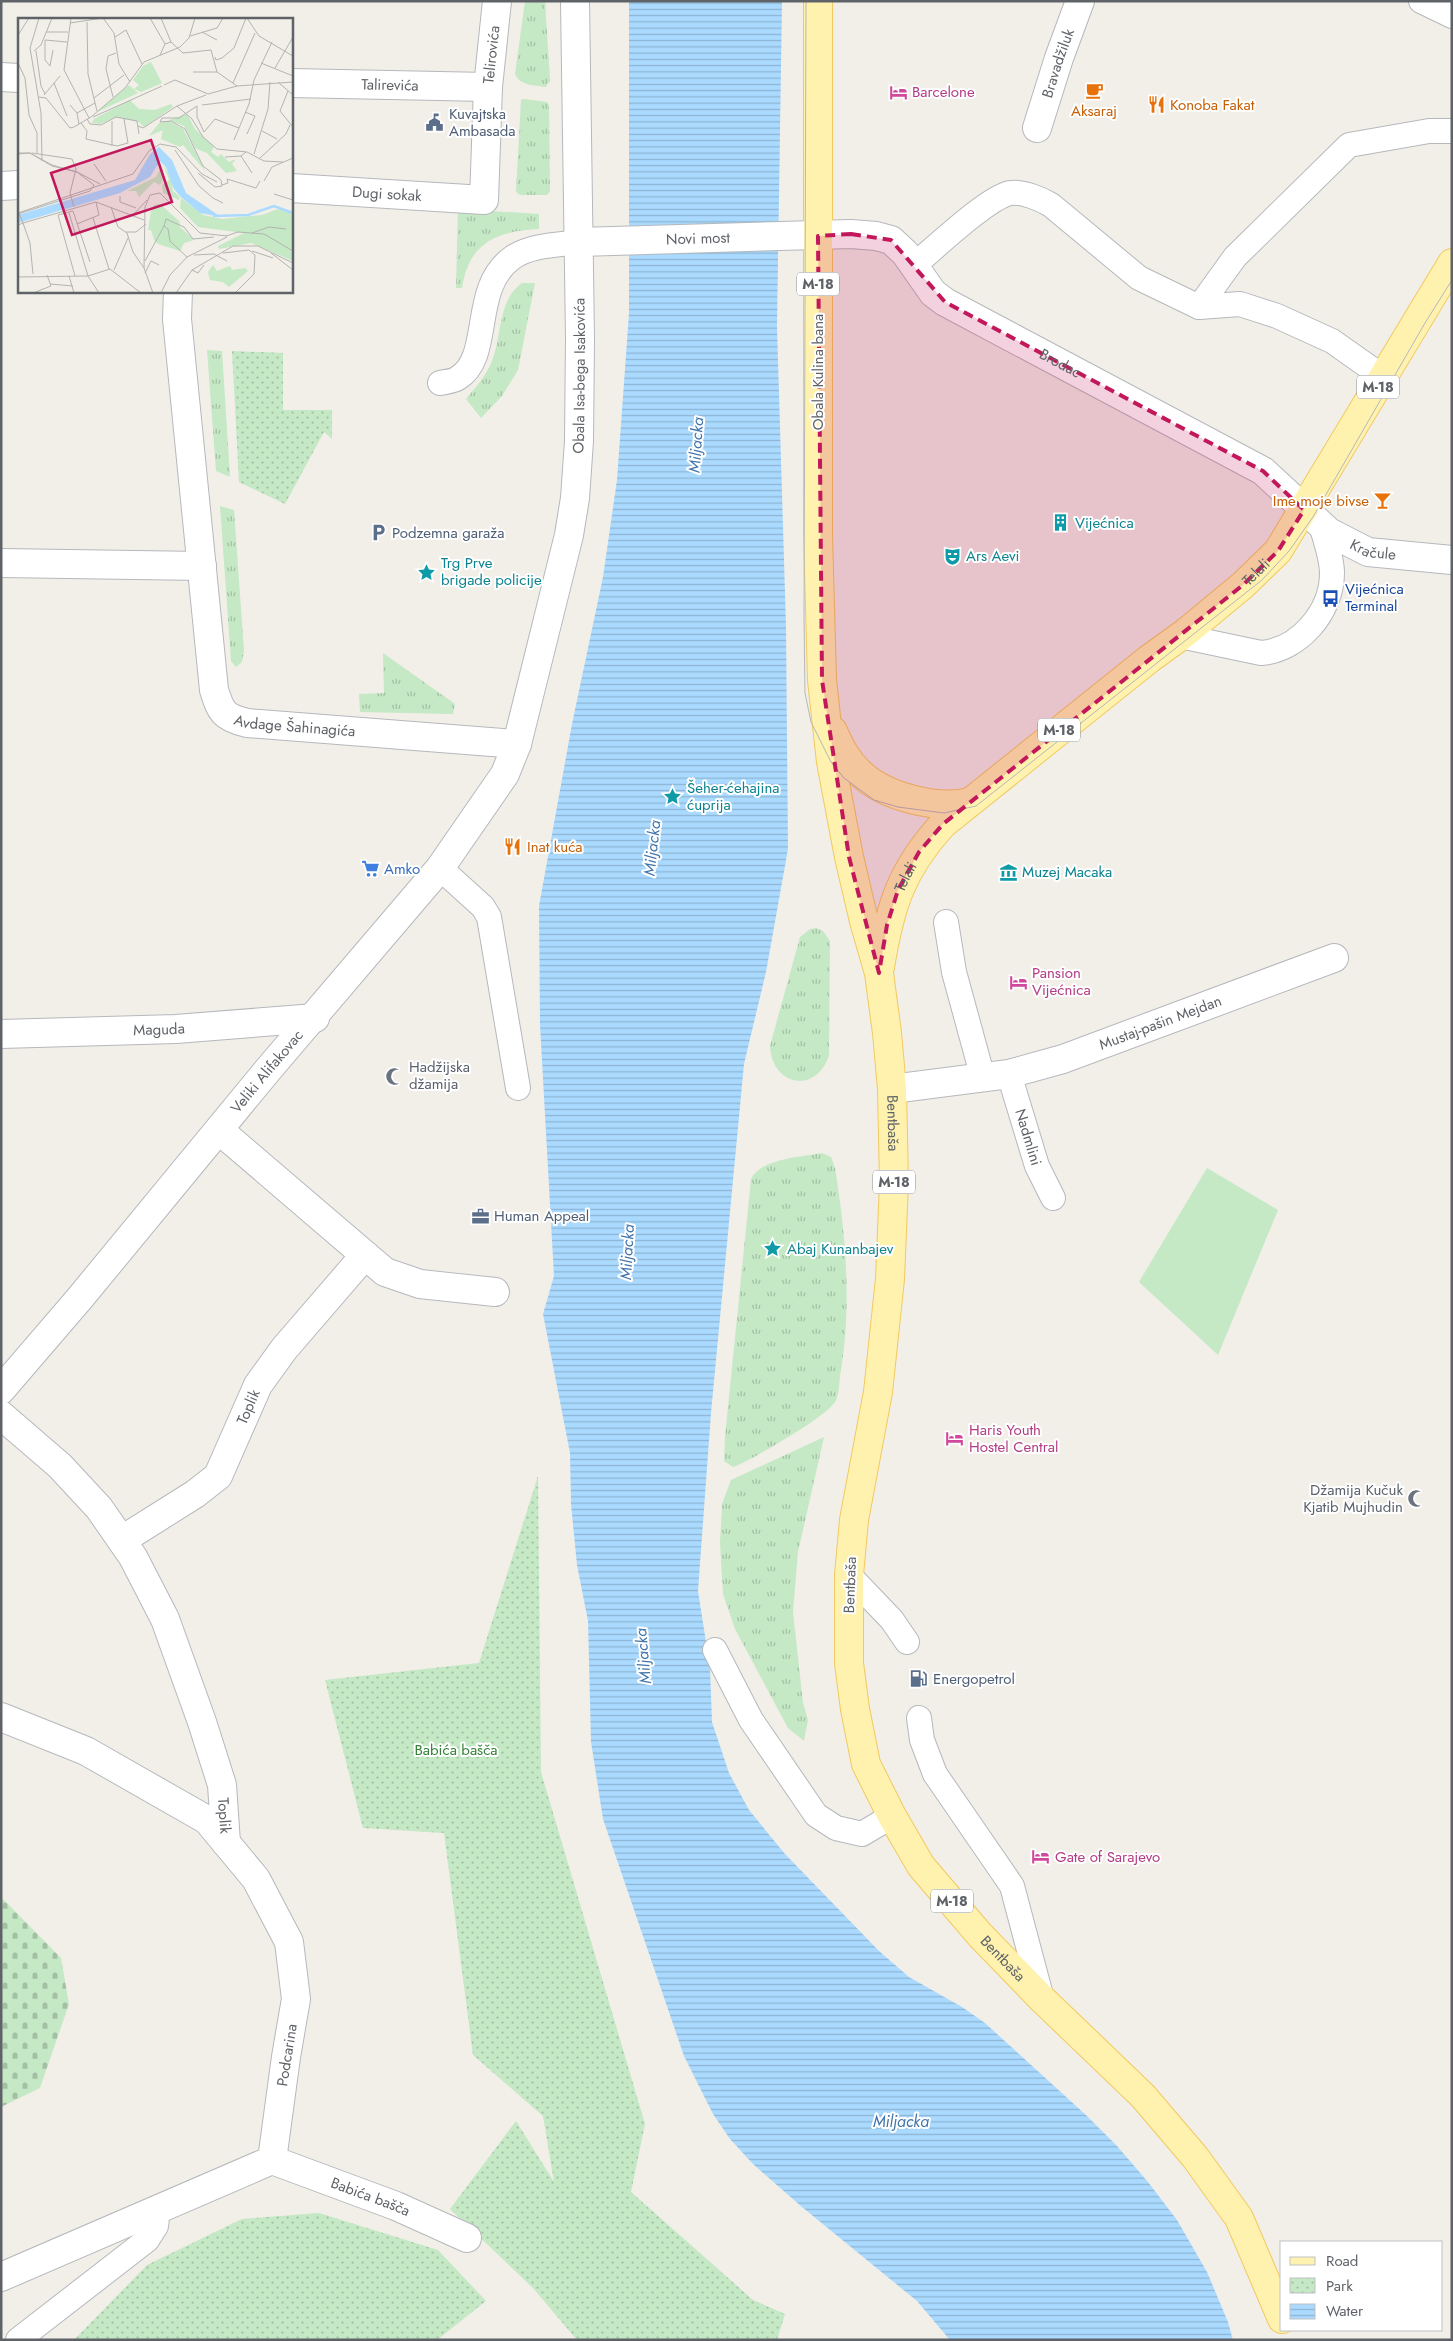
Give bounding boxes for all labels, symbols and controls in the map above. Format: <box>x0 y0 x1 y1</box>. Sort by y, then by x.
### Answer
inset map <box>18 18 292 292</box>
street label: Telirovića <box>477 24 505 85</box>
street label: Bravadžiluk <box>1036 25 1080 101</box>
street label: Talirevića <box>361 73 419 97</box>
cafe icon: Aksaraj <box>1084 80 1104 100</box>
place label: Barcelone <box>912 81 975 103</box>
hotel icon: Barcelone <box>888 82 908 102</box>
place label: Konoba Fakat <box>1170 94 1255 116</box>
restaurant icon: Konoba Fakat <box>1146 95 1166 115</box>
place label: Aksaraj <box>1071 100 1117 122</box>
place label: Kuvajtska Ambasada <box>449 103 515 142</box>
public building icon: Kuvajtska Ambasada <box>425 113 445 133</box>
street label: Dugi sokak <box>351 181 423 207</box>
street label: Novi most <box>666 227 731 250</box>
road number: M-18 <box>797 272 839 296</box>
street label: Obala Isa-bega Isakovića <box>567 298 591 454</box>
street label: Obala Kulina bana <box>807 314 829 430</box>
street label: Brodac <box>1035 343 1085 383</box>
road number: M-18 <box>1357 376 1399 398</box>
water label: Miljacka <box>683 416 709 474</box>
place label: Ime moje bivse <box>1273 490 1369 512</box>
bar icon: Ime moje bivse <box>1373 491 1393 511</box>
place label: Vijećnica <box>1075 512 1134 534</box>
building icon: Vijećnica <box>1051 513 1071 533</box>
place label: Podzemna garaža <box>392 522 504 544</box>
parking icon: Podzemna garaža <box>368 523 388 543</box>
street label: Kračule <box>1346 534 1397 566</box>
place label: Ars Aevi <box>966 545 1020 567</box>
theatre icon: Ars Aevi <box>942 546 962 566</box>
place label: Trg Prve brigade policije <box>441 552 542 591</box>
street label: Telali <box>1237 553 1275 591</box>
place icon: Trg Prve brigade policije <box>417 562 437 582</box>
place label: Vijećnica Terminal <box>1345 578 1404 617</box>
bus stop icon: Vijećnica Terminal <box>1321 588 1341 608</box>
street label: Avdage Šahinagića <box>231 709 356 742</box>
road number: M-18 <box>1038 718 1080 742</box>
place label: Šeher-ćehajina ćuprija <box>687 777 780 816</box>
place icon: Šeher-ćehajina ćuprija <box>663 787 683 807</box>
water label: Miljacka <box>638 819 666 877</box>
place label: Inat kuća <box>527 836 583 858</box>
restaurant icon: Inat kuća <box>503 837 523 857</box>
place label: Amko <box>384 858 420 880</box>
street label: Telali <box>889 858 922 895</box>
supermarket icon: Amko <box>360 859 380 879</box>
place label: Muzej Macaka <box>1022 861 1112 883</box>
museum icon: Muzej Macaka <box>998 862 1018 882</box>
place label: Pansion Vijećnica <box>1032 962 1091 1001</box>
hotel icon: Pansion Vijećnica <box>1008 972 1028 992</box>
street label: Mustaj-pašin Mejdan <box>1096 990 1225 1056</box>
street label: Maguda <box>133 1017 186 1041</box>
street label: Veliki Alifakovac <box>226 1025 309 1118</box>
place label: Hadžijska džamija <box>409 1056 470 1095</box>
mosque icon: Hadžijska džamija <box>385 1066 405 1086</box>
street label: Bentbaša <box>881 1095 904 1152</box>
street label: Nadmlini <box>1009 1106 1047 1168</box>
road number: M-18 <box>873 1170 915 1194</box>
place label: Human Appeal <box>494 1205 589 1227</box>
office icon: Human Appeal <box>470 1206 490 1226</box>
water label: Miljacka <box>614 1223 640 1281</box>
place label: Abaj Kunanbajev <box>787 1238 894 1260</box>
place icon: Abaj Kunanbajev <box>763 1239 783 1259</box>
street label: Toplik <box>231 1386 266 1428</box>
place label: Haris Youth Hostel Central <box>969 1419 1059 1458</box>
hotel icon: Haris Youth Hostel Central <box>945 1429 965 1449</box>
place label: Džamija Kučuk Kjatib Mujhudin <box>1303 1479 1403 1518</box>
mosque icon: Džamija Kučuk Kjatib Mujhudin <box>1407 1489 1427 1509</box>
street label: Bentbaša <box>838 1556 862 1614</box>
water label: Miljacka <box>629 1627 657 1685</box>
place label: Energopetrol <box>933 1668 1015 1690</box>
fuel station icon: Energopetrol <box>909 1669 929 1689</box>
park label: Babića bašča <box>414 1739 498 1761</box>
street label: Toplik <box>212 1797 236 1835</box>
place label: Gate of Sarajevo <box>1055 1846 1160 1868</box>
hotel icon: Gate of Sarajevo <box>1031 1847 1051 1867</box>
road number: M-18 <box>931 1890 973 1912</box>
street label: Bentbaša <box>975 1931 1030 1987</box>
street label: Podcarina <box>271 2022 303 2088</box>
water label: Miljacka <box>873 2110 929 2133</box>
street label: Babića bašča <box>328 2172 414 2222</box>
legend <box>1280 2241 1443 2331</box>
text: Road <box>1326 2250 1358 2272</box>
text: Park <box>1326 2275 1353 2297</box>
text: Water <box>1326 2300 1364 2322</box>

